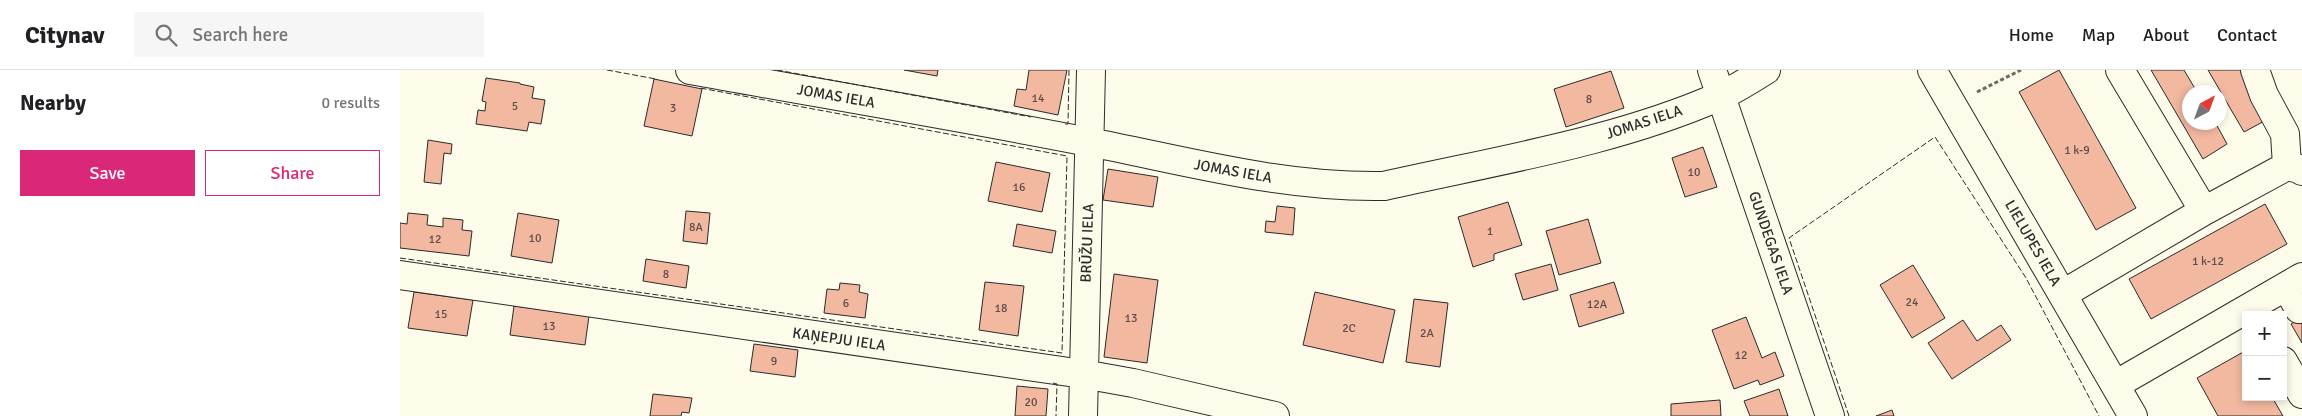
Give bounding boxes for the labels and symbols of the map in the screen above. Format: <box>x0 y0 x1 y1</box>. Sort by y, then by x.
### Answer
street label: JOMAS IELA <box>795 80 877 112</box>
north arrow <box>2182 85 2227 130</box>
house number: 14 <box>1032 91 1045 106</box>
house number: 8 <box>1586 92 1592 107</box>
house number: 5 <box>512 99 518 114</box>
house number: 3 <box>670 101 676 116</box>
street label: JOMAS IELA <box>1604 101 1684 143</box>
house number: 1 k-9 <box>2064 143 2090 158</box>
street label: JOMAS IELA <box>1192 155 1274 187</box>
house number: 10 <box>1688 165 1700 180</box>
house number: 16 <box>1013 180 1025 195</box>
street label: GUNDEGAS IELA <box>1745 189 1797 297</box>
street label: LIELUPES IELA <box>2001 197 2065 289</box>
street label: BRŪŽU IELA <box>1077 203 1097 283</box>
house number: 8A <box>689 220 704 235</box>
house number: 1 <box>1487 224 1493 239</box>
house number: 10 <box>529 231 541 246</box>
house number: 12 <box>429 232 441 247</box>
house number: 1 k-12 <box>2192 254 2224 269</box>
house number: 8 <box>663 267 669 282</box>
house number: 24 <box>1906 295 1919 310</box>
house number: 6 <box>843 296 849 311</box>
house number: 12A <box>1587 297 1608 312</box>
house number: 18 <box>995 301 1007 316</box>
house number: 15 <box>435 307 447 322</box>
house number: 13 <box>1125 311 1137 326</box>
house number: 13 <box>543 319 555 334</box>
house number: 2C <box>1342 321 1356 336</box>
street label: KAŅEPJU IELA <box>791 324 887 355</box>
house number: 2A <box>1420 326 1435 341</box>
house number: 12 <box>1735 348 1747 363</box>
house number: 9 <box>771 354 777 369</box>
house number: 20 <box>1025 395 1037 410</box>

